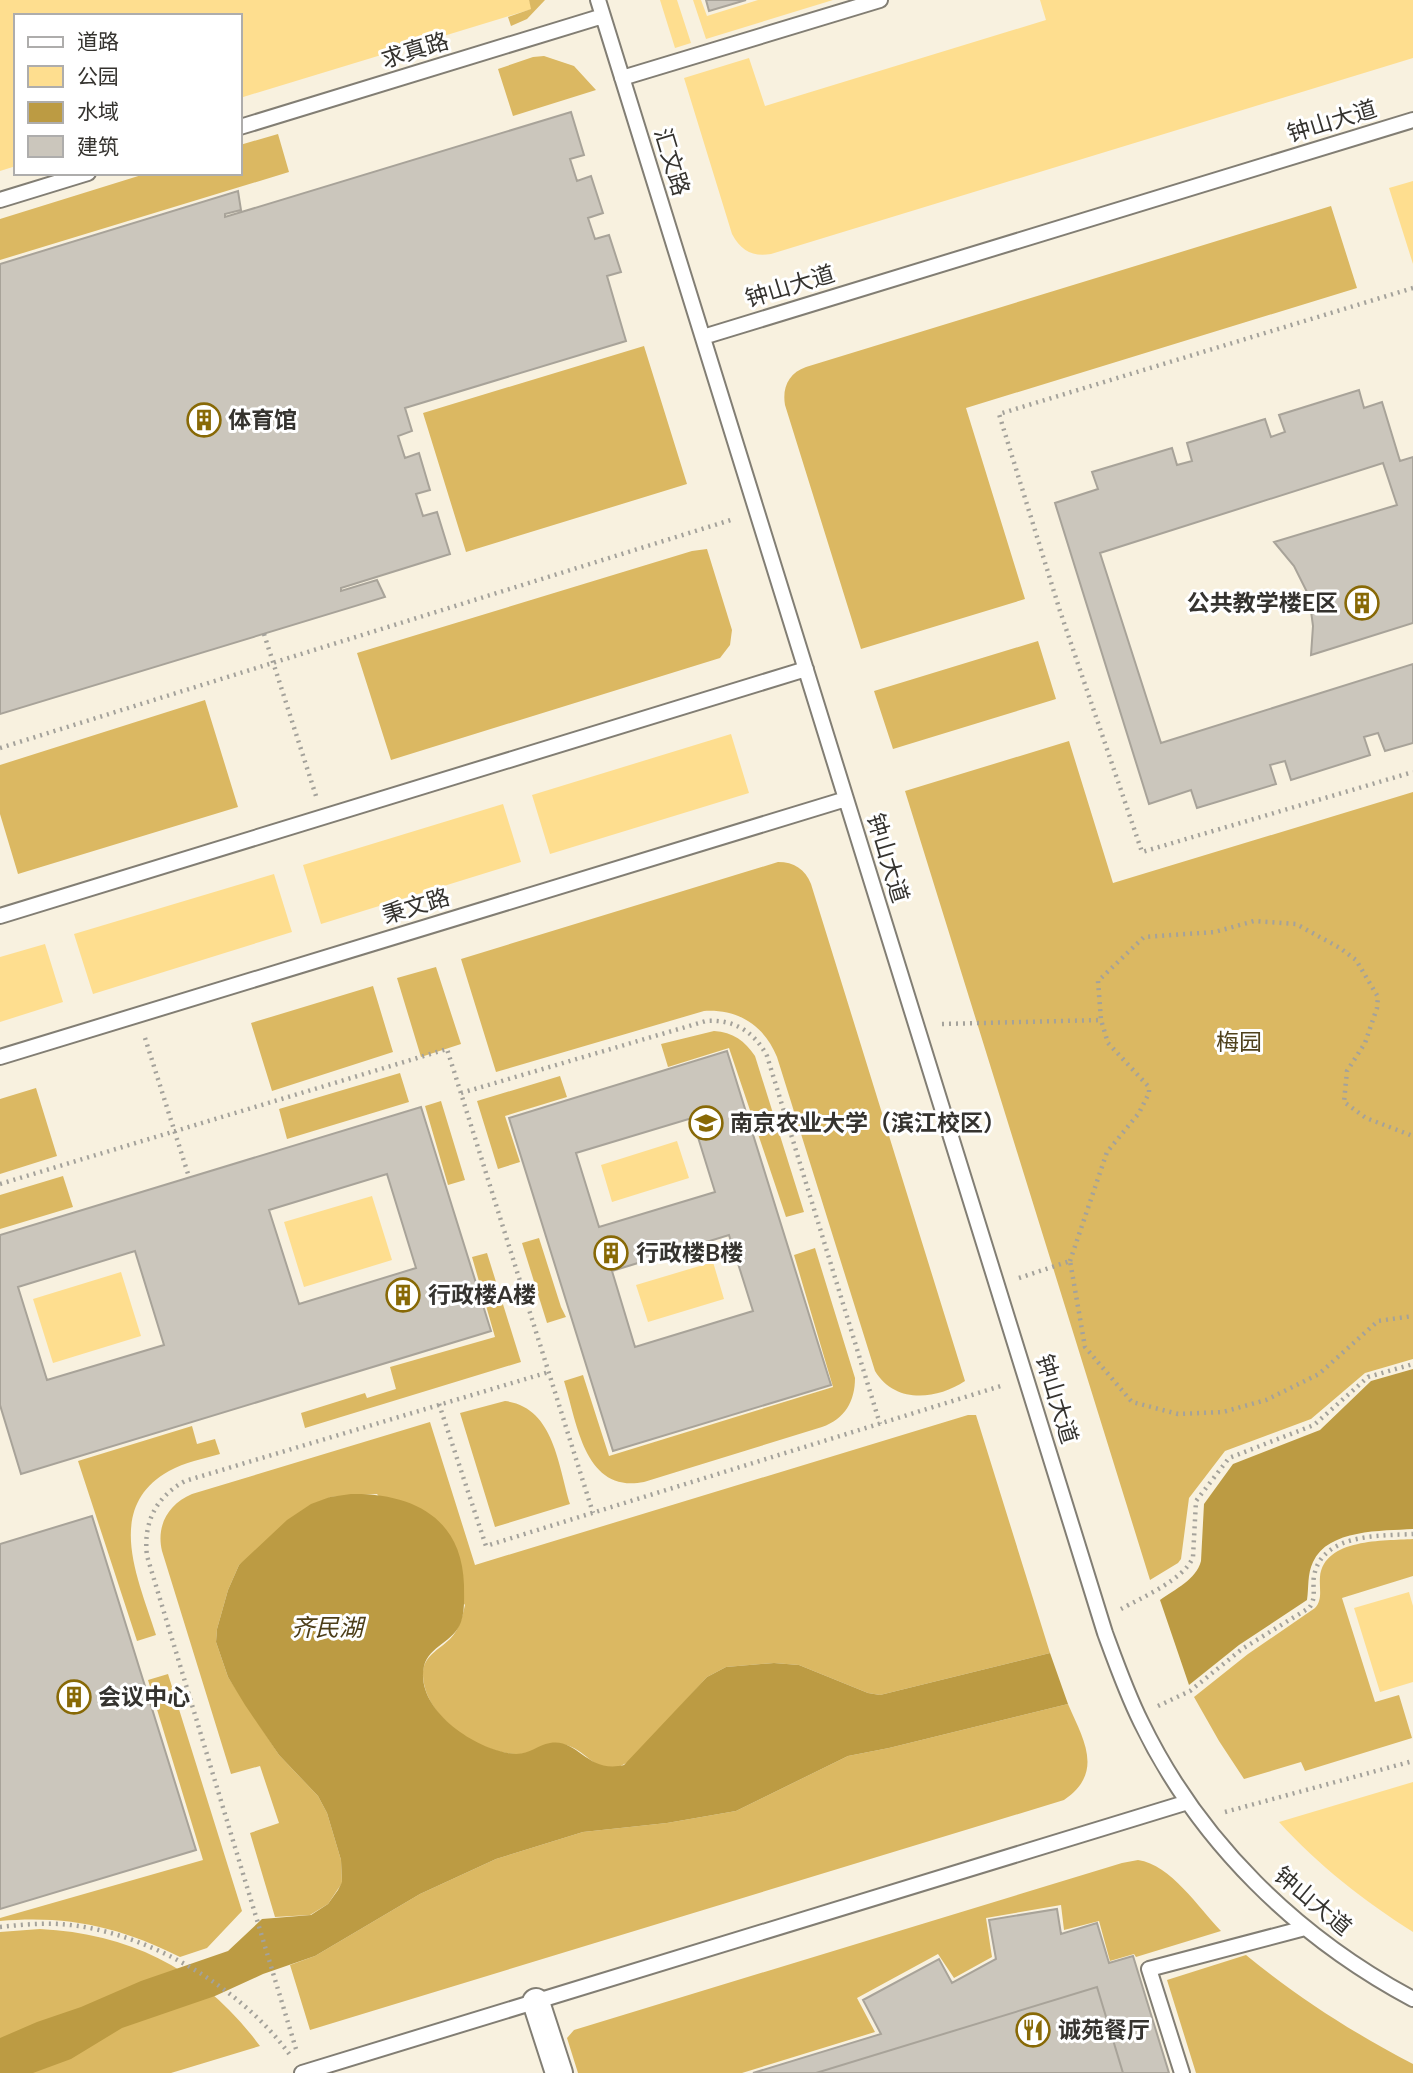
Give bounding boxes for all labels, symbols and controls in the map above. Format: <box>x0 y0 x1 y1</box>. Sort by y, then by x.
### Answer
legend <box>14 14 242 175</box>
street label: 求真路 <box>378 26 452 73</box>
text: 道路 <box>77 28 119 53</box>
text: 公园 <box>77 63 119 88</box>
street label: 钟山大道 <box>1284 93 1380 147</box>
text: 水域 <box>77 98 119 123</box>
street label: 汇文路 <box>649 125 696 199</box>
text: 建筑 <box>77 133 119 158</box>
street label: 钟山大道 <box>742 258 838 312</box>
building icon: 体育馆 <box>185 401 223 439</box>
place label: 体育馆 <box>228 405 297 433</box>
building icon: 公共教学楼E区 <box>1343 584 1381 622</box>
place label: 公共教学楼E区 <box>1187 588 1338 616</box>
street label: 钟山大道 <box>862 810 916 906</box>
street label: 秉文路 <box>379 882 453 929</box>
park label: 梅园 <box>1216 1027 1262 1055</box>
school or university icon: 南京农业大学（滨江校区） <box>687 1104 725 1142</box>
place label: 南京农业大学（滨江校区） <box>730 1108 1006 1136</box>
building icon: 行政楼B楼 <box>592 1234 630 1272</box>
place label: 行政楼B楼 <box>636 1238 743 1266</box>
building icon: 行政楼A楼 <box>384 1276 422 1314</box>
place label: 行政楼A楼 <box>428 1280 536 1308</box>
street label: 钟山大道 <box>1031 1351 1085 1447</box>
water label: 齐民湖 <box>291 1612 367 1641</box>
building icon: 会议中心 <box>55 1678 93 1716</box>
place label: 会议中心 <box>98 1682 190 1710</box>
street label: 钟山大道 <box>1269 1860 1358 1941</box>
restaurant icon: 诚苑餐厅 <box>1014 2011 1052 2049</box>
place label: 诚苑餐厅 <box>1058 2015 1150 2043</box>

